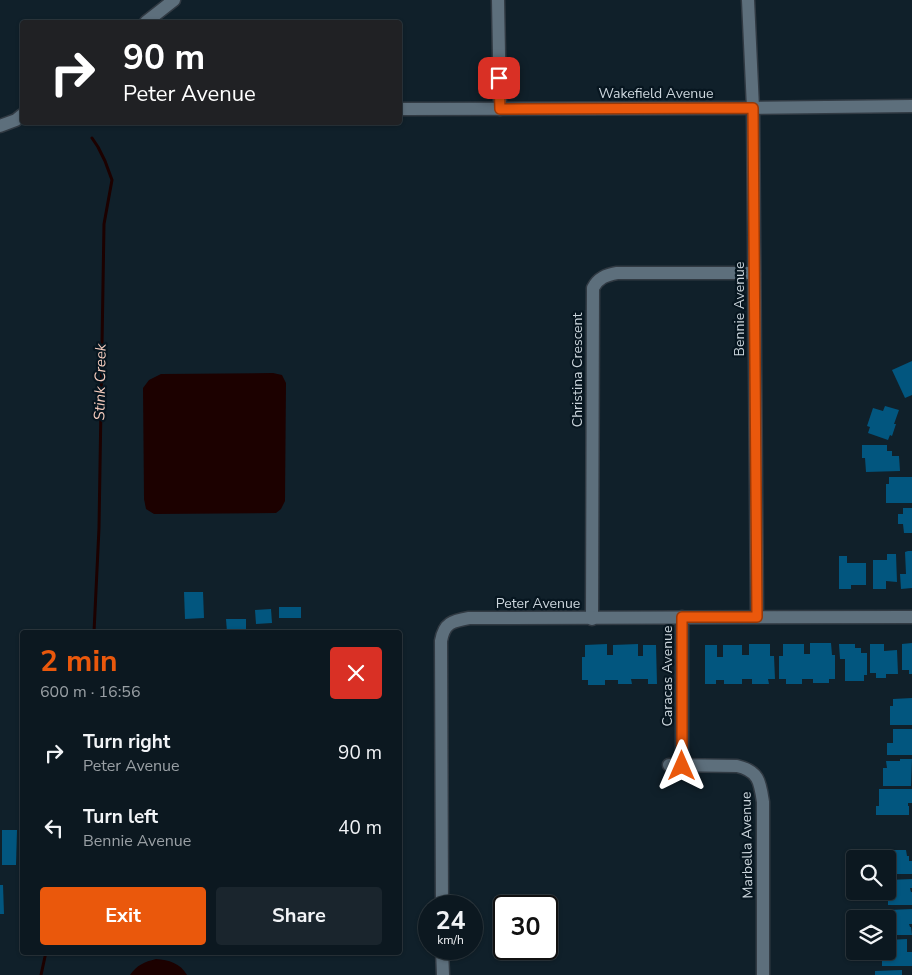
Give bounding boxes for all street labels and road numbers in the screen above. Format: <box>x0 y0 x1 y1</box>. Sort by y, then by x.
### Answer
street label: Wakefield Avenue <box>598 84 714 103</box>
street label: Bennie Avenue <box>730 262 749 356</box>
street label: Christina Crescent <box>568 313 587 427</box>
street label: Peter Avenue <box>496 594 580 613</box>
street label: Caracas Avenue <box>658 626 677 726</box>
street label: Marbella Avenue <box>737 791 757 899</box>

